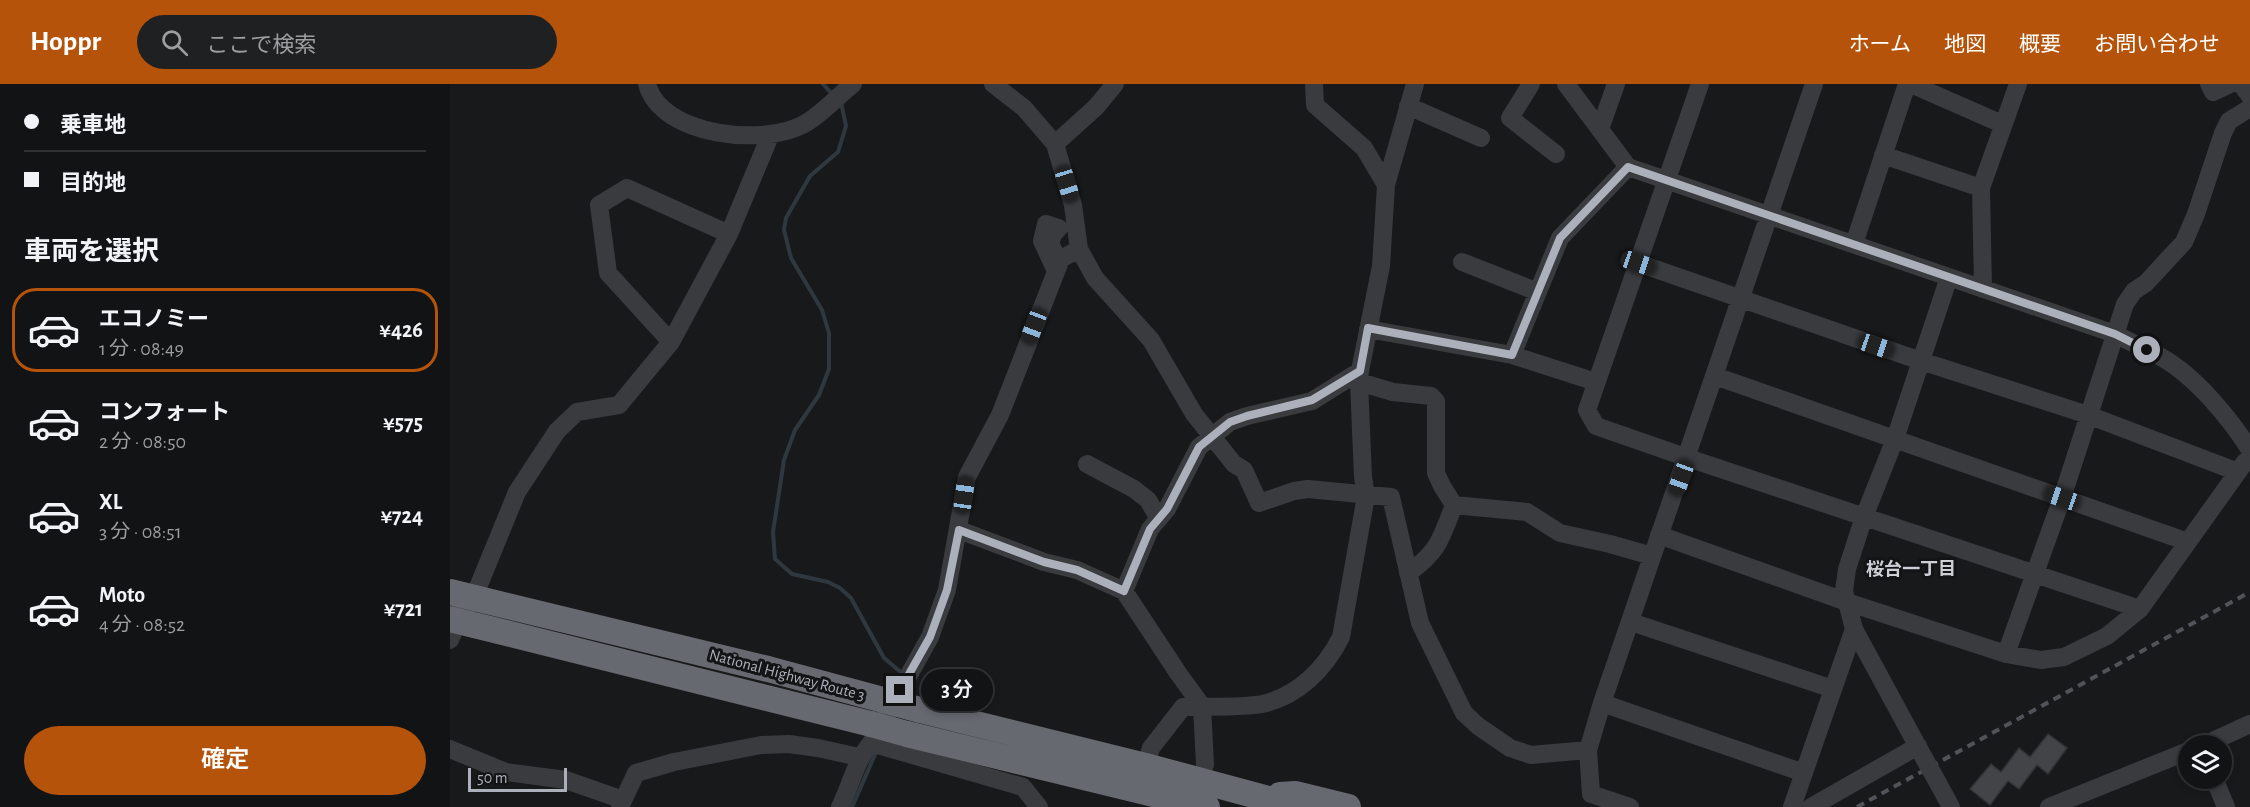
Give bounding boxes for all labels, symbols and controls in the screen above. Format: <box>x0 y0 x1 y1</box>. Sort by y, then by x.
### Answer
search box <box>137 15 557 69</box>
icon: search <box>158 26 191 59</box>
text: Hoppr <box>30 28 101 56</box>
text: ここで検索 <box>206 34 316 56</box>
text: ホーム <box>1849 34 1911 55</box>
text: 地図 <box>1944 34 1986 55</box>
text: 概要 <box>2019 34 2061 55</box>
text: お問い合わせ <box>2094 34 2220 55</box>
text: 乗車地 <box>60 114 126 136</box>
car <box>1053 164 1081 204</box>
text: 目的地 <box>60 172 126 194</box>
text: 車両を選択 <box>24 238 159 265</box>
car <box>1618 249 1658 277</box>
icon: car <box>27 303 81 357</box>
car <box>1019 306 1049 346</box>
text: エコノミー <box>99 308 209 330</box>
text: ¥426 <box>379 319 423 341</box>
car <box>1856 332 1896 360</box>
route start <box>2133 336 2160 363</box>
text: 1 分 · 08:49 <box>99 339 184 359</box>
icon: car <box>27 396 81 450</box>
text: コンフォート <box>99 401 230 423</box>
text: ¥575 <box>383 412 423 434</box>
text: 2 分 · 08:50 <box>99 432 186 452</box>
car <box>1666 458 1696 498</box>
car <box>953 476 975 514</box>
car <box>2042 484 2082 512</box>
icon: car <box>27 489 81 543</box>
text: XL <box>99 491 122 513</box>
text: ¥724 <box>380 505 423 527</box>
text: 3 分 · 08:51 <box>99 522 182 542</box>
district label: 桜台一丁目 <box>1866 559 1956 579</box>
icon: car <box>27 582 81 636</box>
text: Moto <box>99 584 145 606</box>
text: ¥721 <box>384 598 423 620</box>
text: 4 分 · 08:52 <box>99 615 185 635</box>
street label: National Highway Route 3 <box>707 646 867 704</box>
callout: 3 分 <box>921 669 993 711</box>
route end <box>886 676 913 703</box>
text: 3 分 <box>941 680 973 700</box>
button: 確定 <box>24 726 426 795</box>
map controls <box>2178 735 2232 789</box>
button: layers <box>2178 735 2232 789</box>
scale bar <box>468 765 567 792</box>
text: 50 m <box>477 770 508 786</box>

